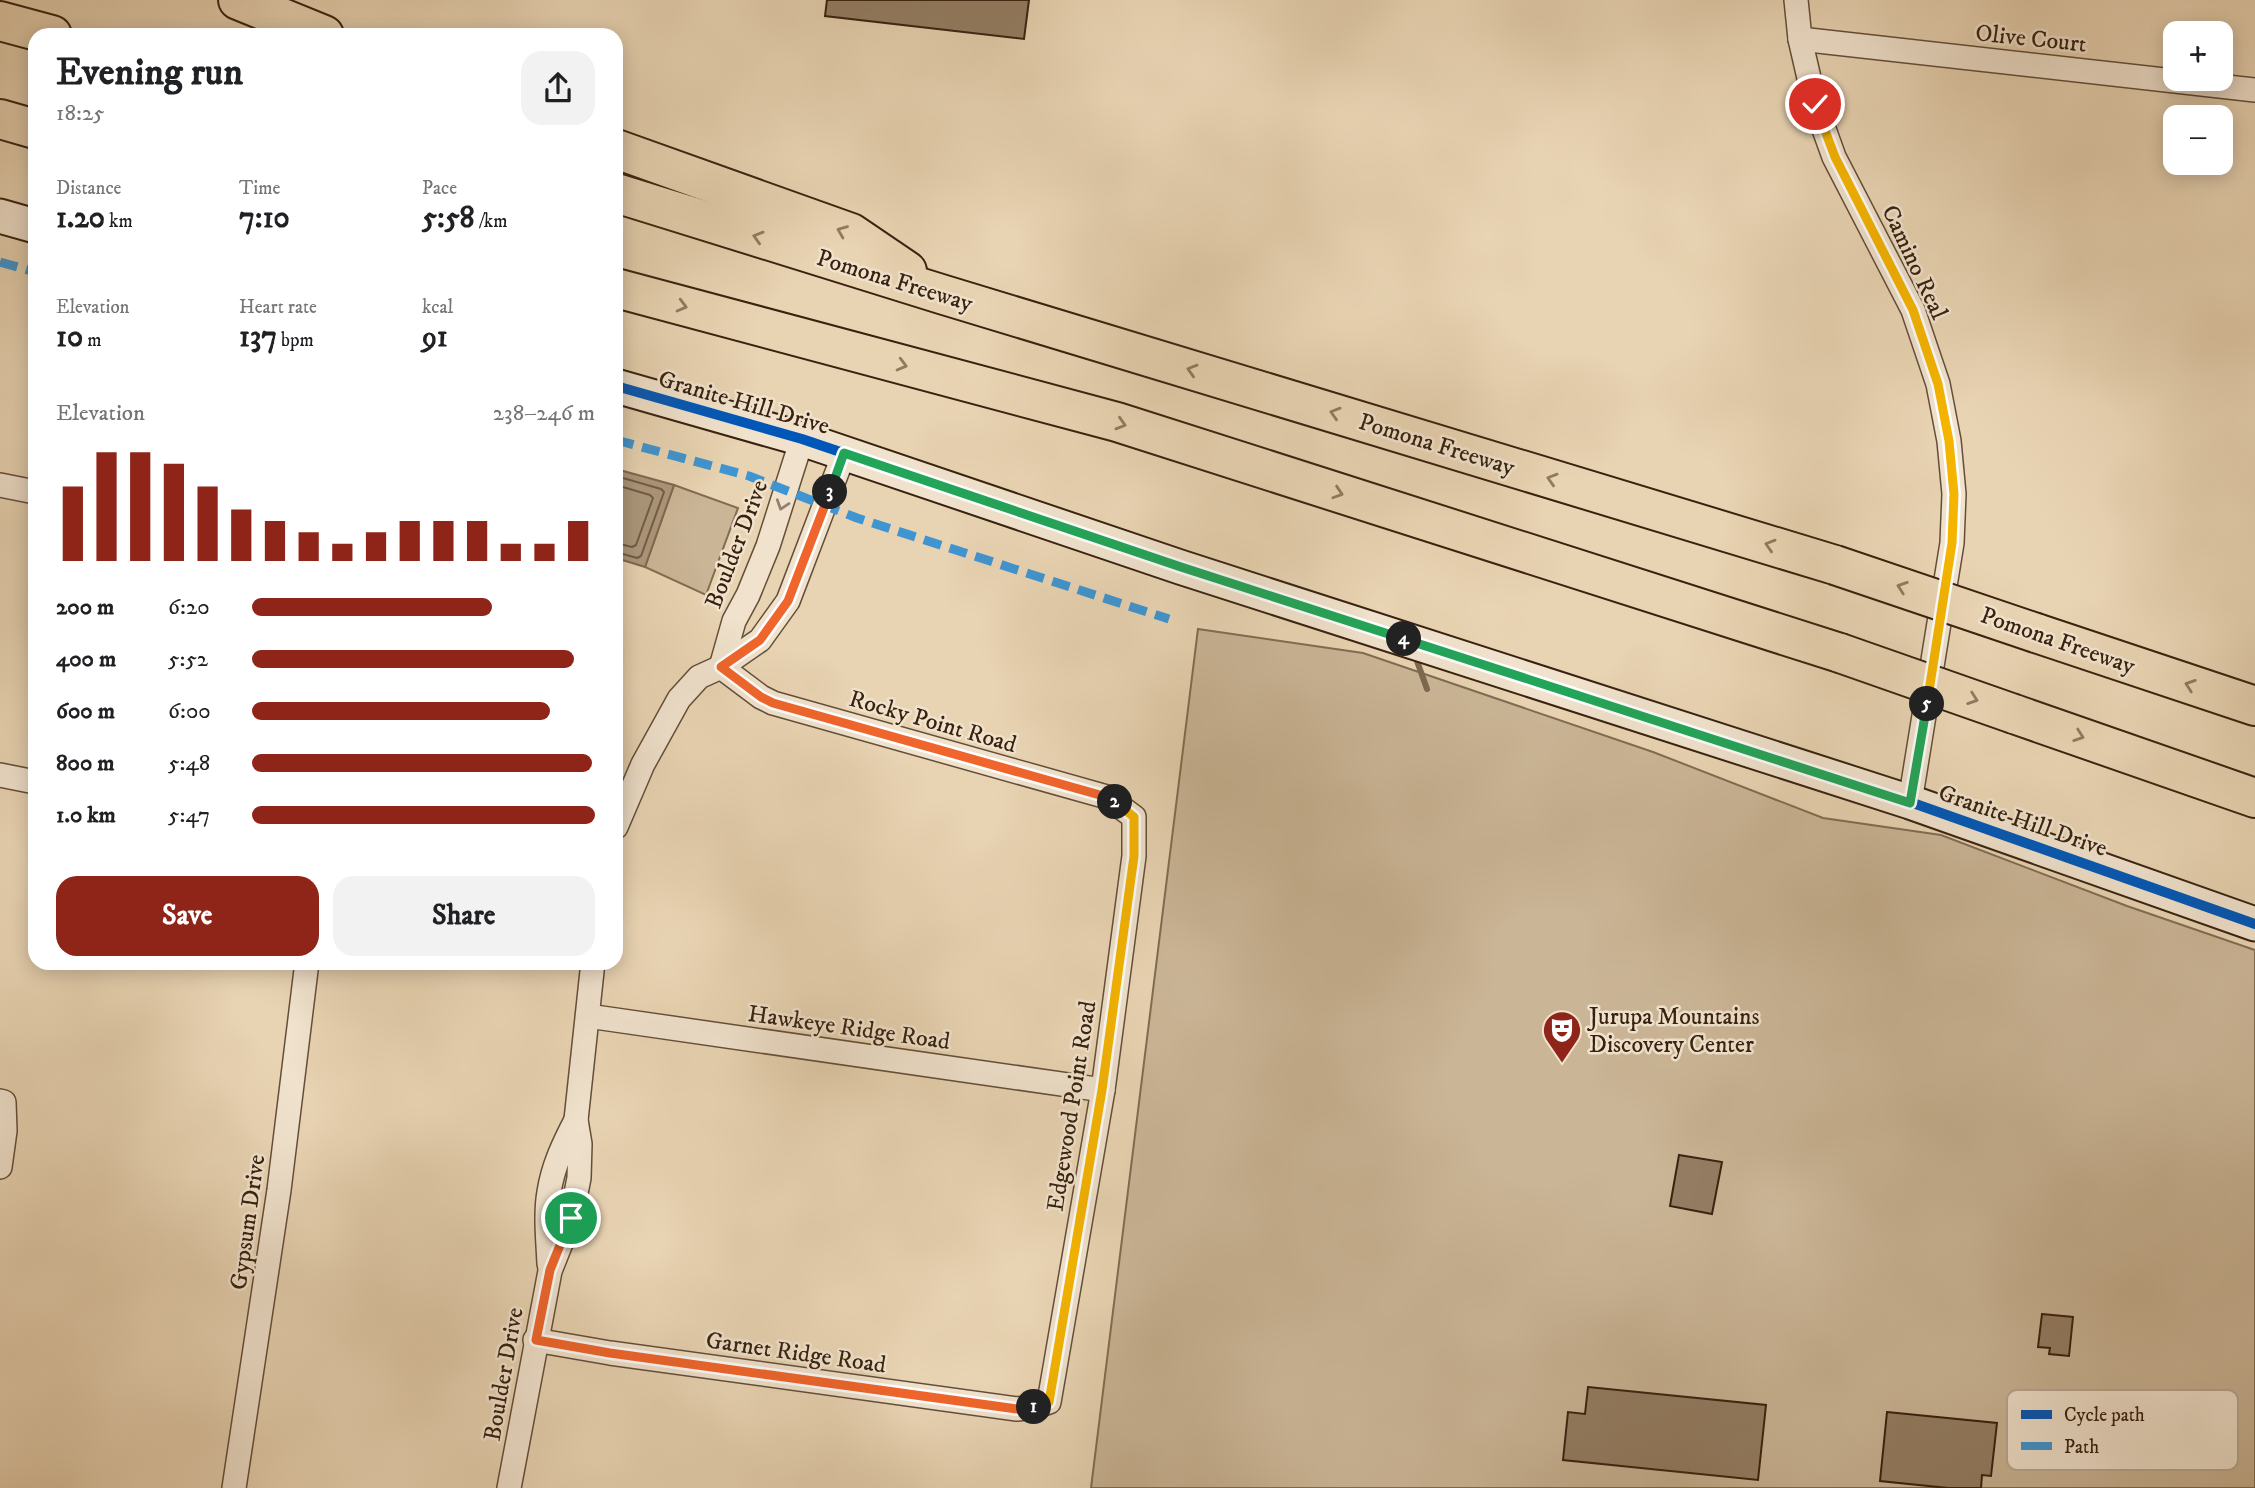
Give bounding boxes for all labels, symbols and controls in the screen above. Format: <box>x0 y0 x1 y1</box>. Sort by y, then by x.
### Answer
street label: Olive Court <box>1974 18 2088 60</box>
map controls <box>2163 21 2233 175</box>
button: + <box>2163 21 2233 91</box>
text: Evening run <box>56 49 243 97</box>
button: share <box>521 51 595 125</box>
pin <box>1785 74 1845 134</box>
icon: check <box>1796 85 1834 123</box>
text: 18:25 <box>56 99 105 128</box>
button: − <box>2163 105 2233 175</box>
text: Distance <box>56 177 121 200</box>
text: Time <box>239 177 280 200</box>
text: Pace <box>422 177 457 200</box>
text: 1.20 <box>56 200 105 237</box>
text: 7:10 <box>239 200 290 237</box>
text: 5:58 <box>422 200 475 237</box>
street label: Camino Real <box>1875 200 1954 325</box>
text: km <box>105 210 133 233</box>
text: /km <box>475 210 508 233</box>
one-way arrow <box>837 225 849 239</box>
one-way arrow <box>753 231 765 246</box>
street label: Pomona Freeway <box>813 243 977 319</box>
text: Elevation <box>56 296 130 319</box>
text: Heart rate <box>239 296 317 319</box>
text: kcal <box>422 296 453 319</box>
one-way arrow <box>676 298 688 312</box>
text: 10 <box>56 319 83 356</box>
text: 137 <box>239 319 277 356</box>
text: 91 <box>422 319 448 356</box>
text: m <box>83 329 101 352</box>
text: bpm <box>277 329 314 352</box>
one-way arrow <box>896 357 908 371</box>
one-way arrow <box>1186 363 1198 378</box>
street label: Granite Hill Drive <box>655 364 833 442</box>
text: Elevation <box>56 399 145 428</box>
text: 238–246 m <box>493 399 595 428</box>
one-way arrow <box>1329 406 1341 421</box>
street label: Pomona Freeway <box>1355 407 1519 483</box>
one-way arrow <box>1115 415 1127 430</box>
one-way arrow <box>1547 472 1559 487</box>
pin: 3 <box>812 475 848 510</box>
street label: Boulder Drive <box>699 476 775 613</box>
text: 3 <box>826 480 833 503</box>
one-way arrow <box>1332 484 1344 499</box>
one-way arrow <box>775 498 790 510</box>
one-way arrow <box>1764 539 1777 553</box>
one-way arrow <box>1896 581 1908 595</box>
text: 200 m <box>56 593 114 622</box>
text: 6:20 <box>168 593 210 622</box>
street label: Pomona Freeway <box>1976 600 2140 682</box>
pin: 4 <box>1386 622 1422 656</box>
text: 4 <box>1398 627 1409 650</box>
text: 400 m <box>56 645 116 674</box>
text: 5:52 <box>168 645 208 674</box>
one-way arrow <box>2185 679 2197 693</box>
street label: Rocky Point Road <box>846 684 1020 760</box>
pin: 5 <box>1910 686 1944 722</box>
one-way arrow <box>1967 691 1979 705</box>
text: 5 <box>1922 692 1931 715</box>
text: 600 m <box>56 697 115 726</box>
text: 6:00 <box>168 697 211 726</box>
one-way arrow <box>2072 728 2084 742</box>
text: 800 m <box>56 749 114 778</box>
text: 5:48 <box>168 749 210 778</box>
street label: Granite Hill Drive <box>1934 778 2111 864</box>
pin: 2 <box>1098 784 1132 820</box>
text: 2 <box>1110 790 1119 813</box>
text: 1.0 km <box>56 801 116 830</box>
text: 5:47 <box>168 801 210 830</box>
button: Save <box>56 876 319 956</box>
button: Share <box>333 876 595 956</box>
street label: Hawkeye Ridge Road <box>746 999 952 1057</box>
street label: Edgewood Point Road <box>1041 999 1103 1214</box>
place label: Jurupa Mountains Discovery Center <box>1587 1002 1759 1060</box>
theatre icon: Jurupa Mountains Discovery Center <box>1541 1009 1583 1064</box>
street label: Gypsum Drive <box>224 1152 272 1292</box>
pin <box>541 1188 601 1248</box>
icon: arrive <box>552 1199 590 1237</box>
street label: Boulder Drive <box>477 1305 530 1443</box>
street label: Garnet Ridge Road <box>704 1325 888 1380</box>
pin: 1 <box>1016 1390 1052 1424</box>
legend <box>2007 1390 2238 1470</box>
text: 1 <box>1030 1395 1037 1418</box>
text: Cycle path <box>2064 1404 2145 1427</box>
text: Path <box>2064 1436 2099 1459</box>

